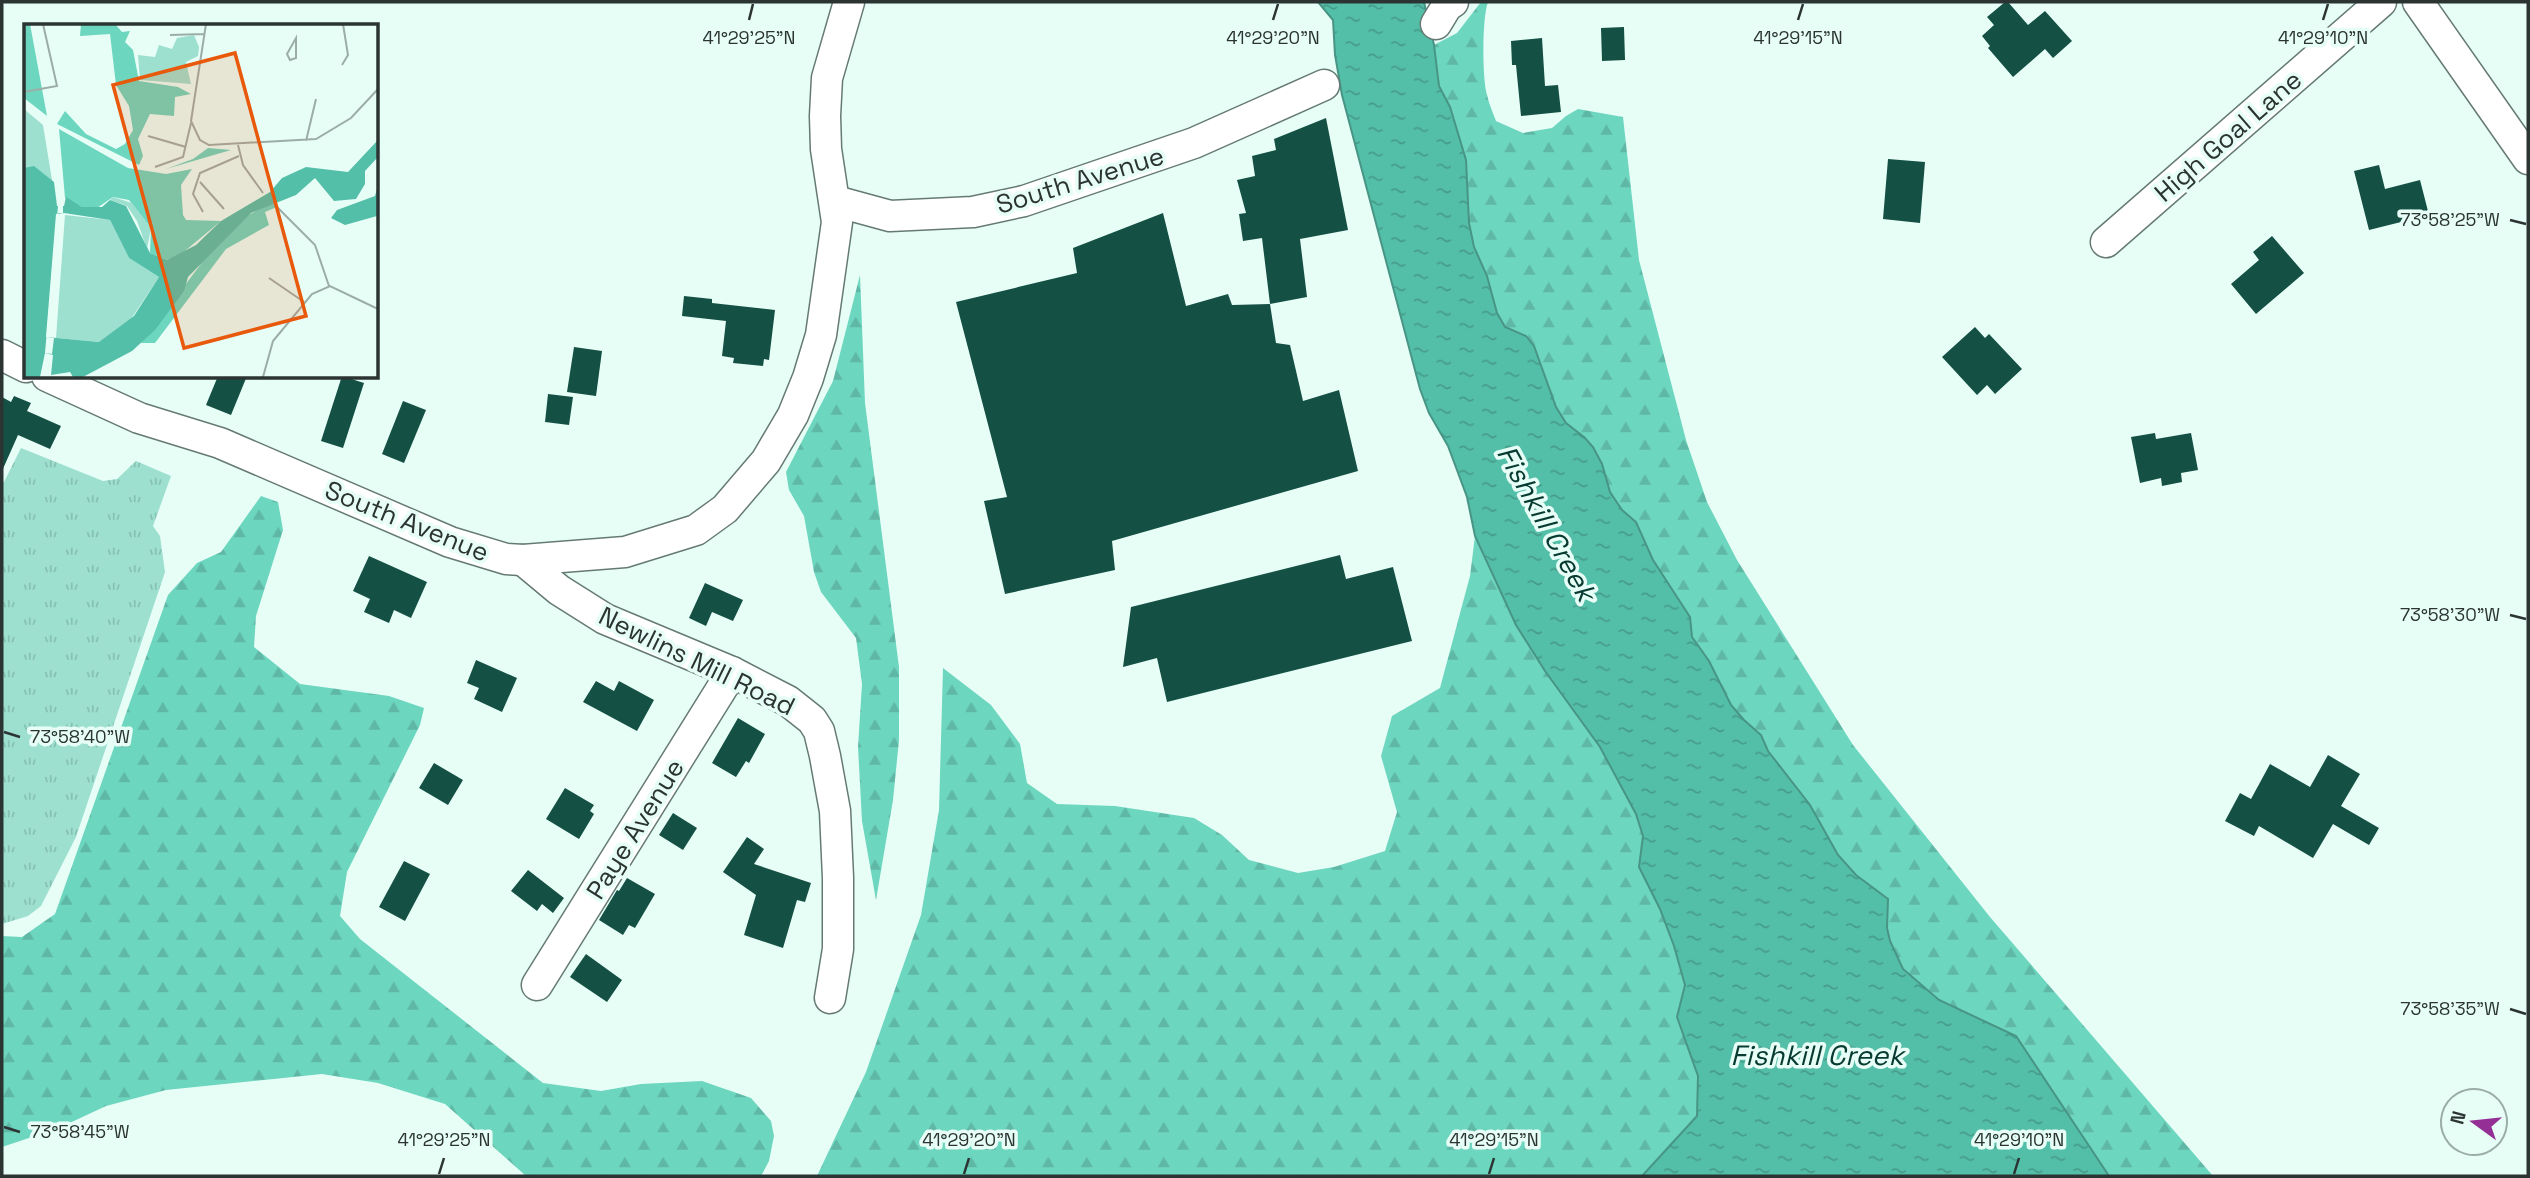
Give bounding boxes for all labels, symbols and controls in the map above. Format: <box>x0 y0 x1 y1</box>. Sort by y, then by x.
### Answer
inset map <box>24 24 378 378</box>
text: 41°29'25"N <box>703 26 795 49</box>
text: 41°29'20"N <box>1226 26 1320 49</box>
text: 41°29'15"N <box>1753 26 1843 49</box>
text: 41°29'10"N <box>2278 26 2368 49</box>
street label: High Goal Lane <box>2147 63 2309 209</box>
street label: South Avenue <box>992 138 1168 222</box>
text: 73°58'25"W <box>2400 208 2500 231</box>
water label: Fishkill Creek <box>1489 439 1606 610</box>
street label: South Avenue <box>320 473 494 569</box>
street label: Newlins Mill Road <box>593 599 801 723</box>
text: 73°58'30"W <box>2400 603 2500 626</box>
text: 73°58'40"W <box>30 725 130 748</box>
street label: Paye Avenue <box>578 752 692 906</box>
text: 73°58'35"W <box>2400 997 2500 1020</box>
water label: Fishkill Creek <box>1731 1037 1906 1073</box>
north arrow <box>2439 1087 2509 1157</box>
text: N <box>2444 1108 2472 1127</box>
text: 73°58'45"W <box>30 1120 130 1143</box>
text: 41°29'25"N <box>398 1128 490 1151</box>
text: 41°29'20"N <box>922 1128 1016 1151</box>
text: 41°29'15"N <box>1449 1128 1539 1151</box>
text: 41°29'10"N <box>1974 1128 2064 1151</box>

